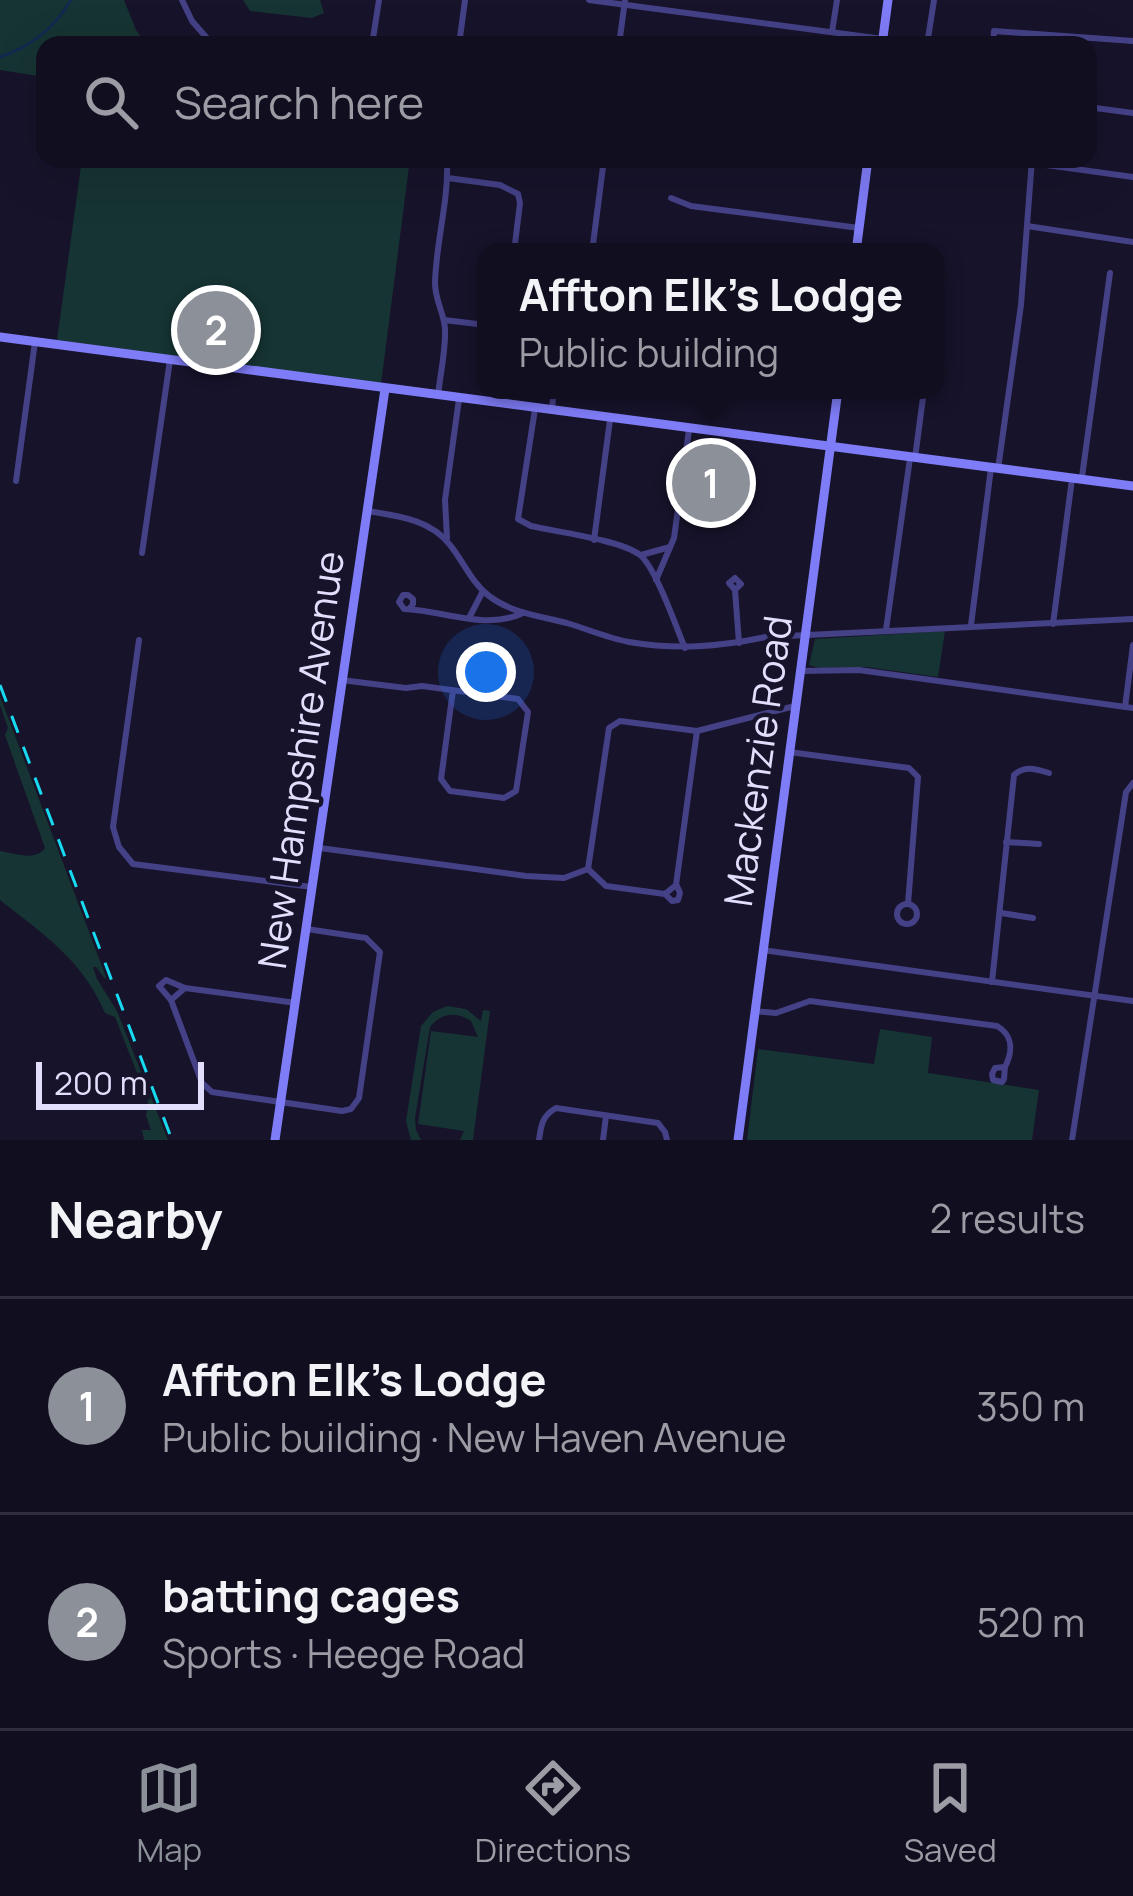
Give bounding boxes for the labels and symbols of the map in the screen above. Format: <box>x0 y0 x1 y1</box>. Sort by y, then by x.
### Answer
pin: 2 <box>177 285 255 375</box>
pin: 1 <box>672 438 750 528</box>
street label: New Hampshire Avenue <box>244 547 356 972</box>
street label: Mackenzie Road <box>710 612 804 910</box>
your location <box>456 642 516 702</box>
scale bar <box>36 1056 204 1109</box>

